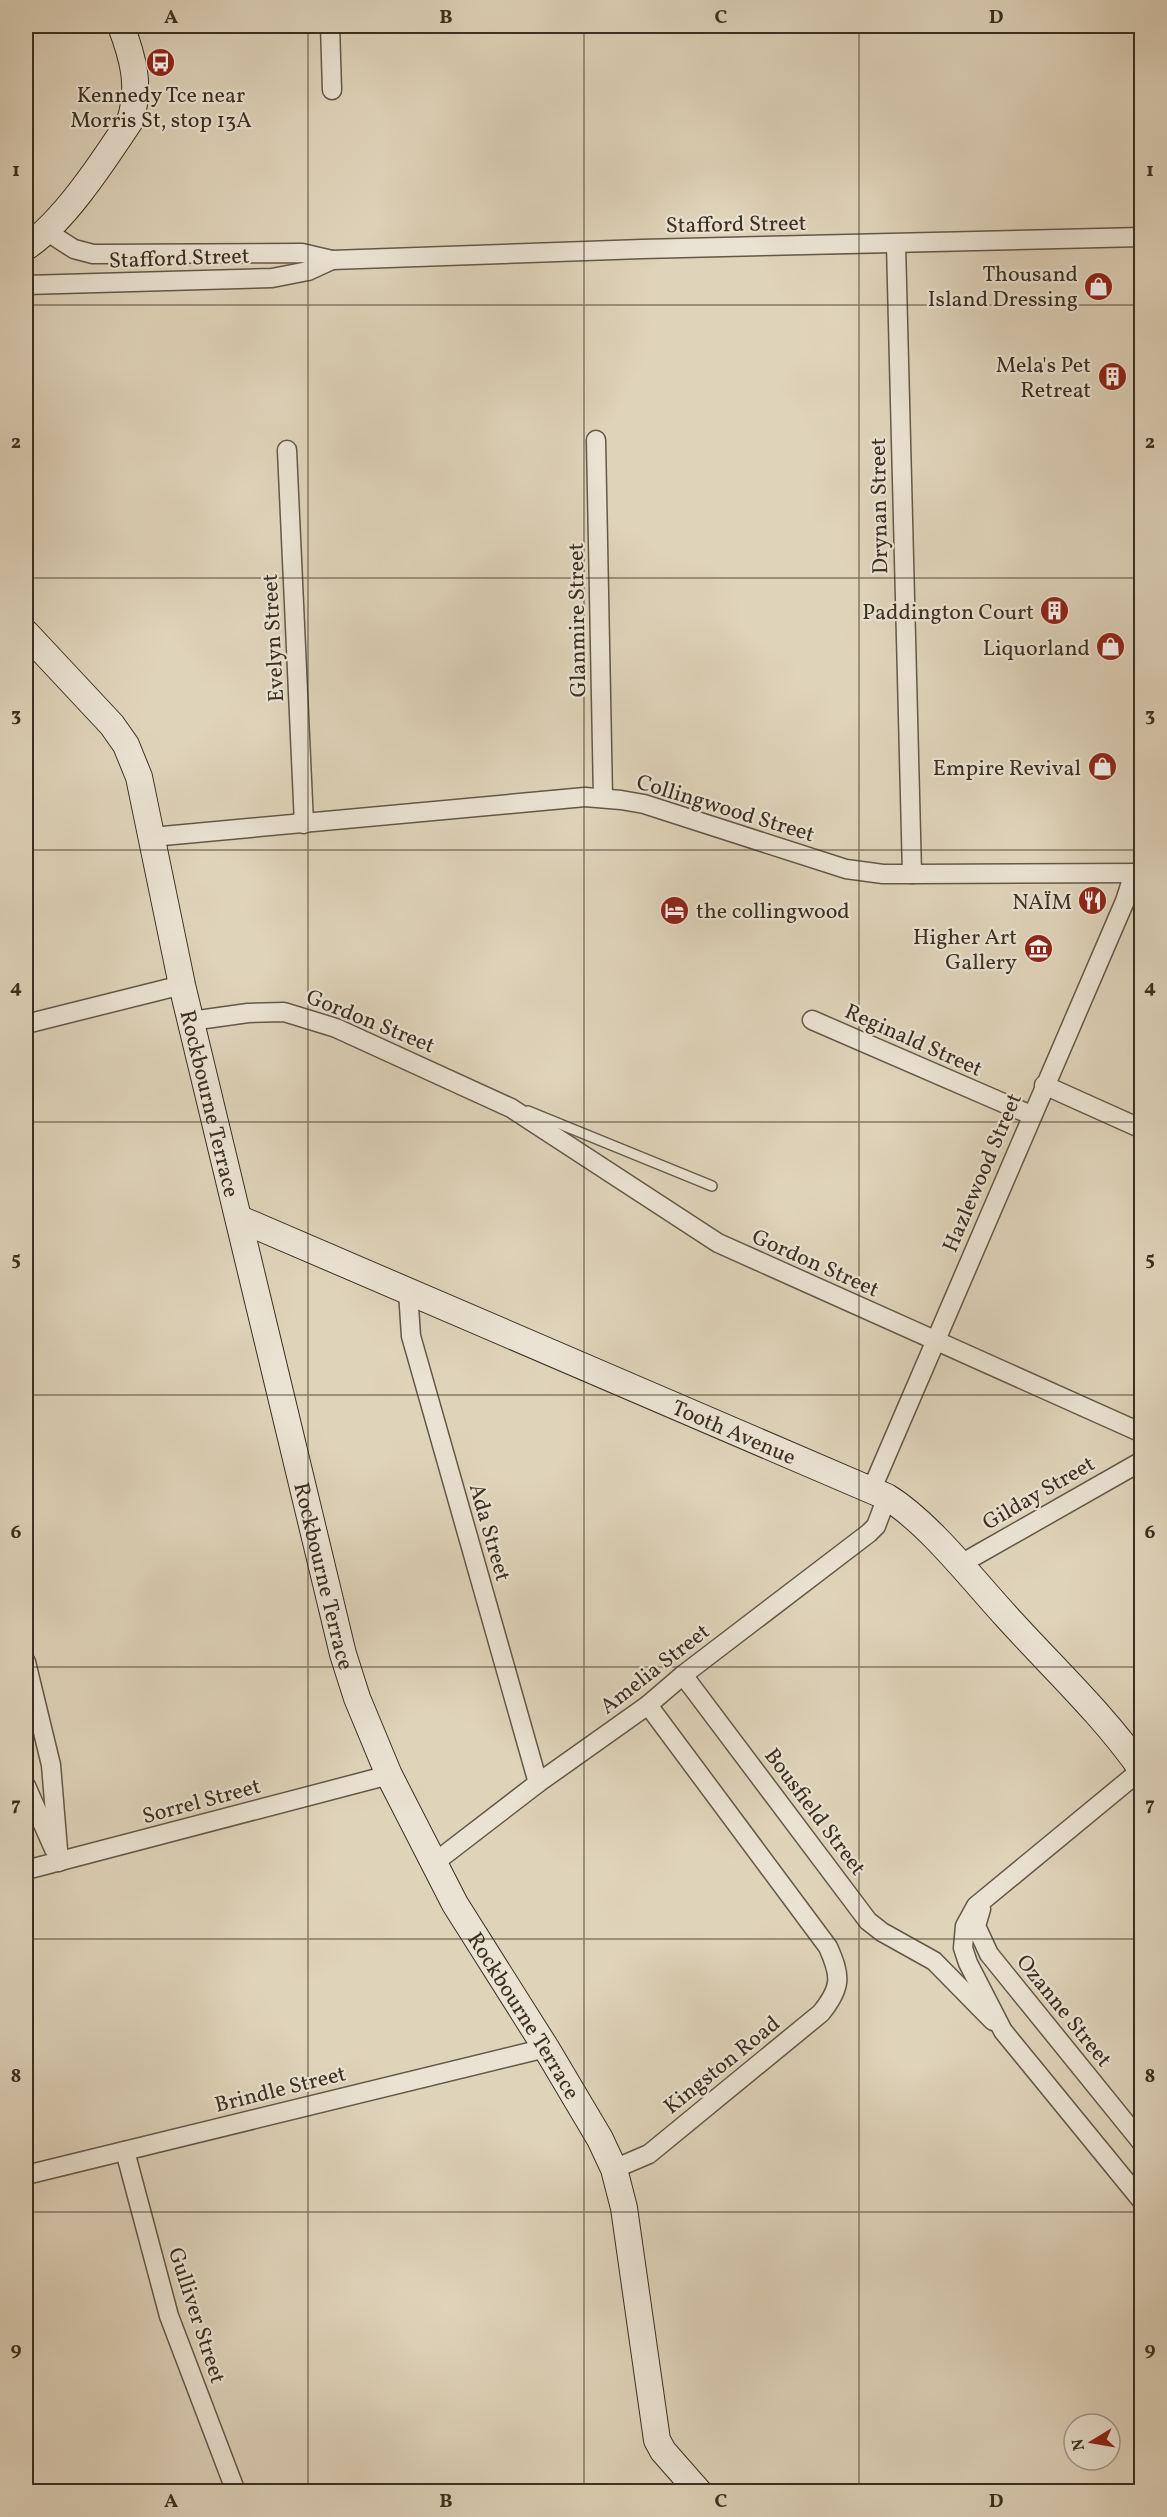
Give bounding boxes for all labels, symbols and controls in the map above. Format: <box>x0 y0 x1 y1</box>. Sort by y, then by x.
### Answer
text: A <box>164 4 178 32</box>
text: B <box>439 4 453 32</box>
text: C <box>715 4 728 32</box>
text: D <box>989 4 1003 32</box>
bus stop icon: Kennedy Tce near Morris St, stop 13A <box>145 46 177 78</box>
place label: Kennedy Tce near Morris St, stop 13A <box>70 81 252 137</box>
text: 1 <box>12 157 20 185</box>
text: 1 <box>1146 157 1154 185</box>
street label: Stafford Street <box>665 209 807 242</box>
street label: Stafford Street <box>108 242 250 277</box>
place label: Thousand Island Dressing <box>928 260 1078 316</box>
shop icon: Thousand Island Dressing <box>1083 270 1115 302</box>
place label: Mela's Pet Retreat <box>996 351 1091 407</box>
building icon: Mela's Pet Retreat <box>1096 361 1128 393</box>
text: 2 <box>11 429 21 457</box>
text: 2 <box>1145 429 1155 457</box>
street label: Drynan Street <box>864 437 897 574</box>
street label: Glanmire Street <box>562 542 595 697</box>
street label: Evelyn Street <box>256 573 293 703</box>
building icon: Paddington Court <box>1039 595 1071 627</box>
place label: Paddington Court <box>862 598 1034 629</box>
shop icon: Liquorland <box>1095 631 1127 663</box>
place label: Liquorland <box>983 634 1090 665</box>
text: 3 <box>11 702 21 730</box>
text: 3 <box>1145 702 1155 730</box>
shop icon: Empire Revival <box>1086 751 1118 783</box>
place label: Empire Revival <box>933 754 1081 785</box>
street label: Collingwood Street <box>632 768 818 851</box>
restaurant icon: NAÏM <box>1077 885 1109 917</box>
place label: NAÏM <box>1012 888 1072 919</box>
hotel icon: the collingwood <box>659 894 691 926</box>
place label: the collingwood <box>696 897 850 928</box>
place label: Higher Art Gallery <box>913 923 1017 979</box>
museum icon: Higher Art Gallery <box>1022 933 1054 965</box>
text: 4 <box>10 974 22 1002</box>
text: 4 <box>1144 974 1156 1002</box>
street label: Gordon Street <box>301 982 439 1062</box>
street label: Reginald Street <box>839 997 987 1086</box>
street label: Rockbourne Terrace <box>171 1007 246 1201</box>
street label: Hazlewood Street <box>936 1088 1031 1257</box>
street label: Gordon Street <box>746 1222 884 1306</box>
text: 5 <box>11 1246 21 1274</box>
text: 5 <box>1145 1246 1155 1274</box>
street label: Tooth Avenue <box>667 1393 800 1474</box>
street label: Gilday Street <box>977 1449 1101 1539</box>
street label: Rockbourne Terrace <box>284 1480 360 1674</box>
street label: Ada Street <box>460 1480 517 1586</box>
text: 6 <box>11 1519 22 1547</box>
text: 6 <box>1145 1519 1156 1547</box>
street label: Amelia Street <box>594 1617 717 1723</box>
street label: Bousfield Street <box>756 1742 872 1883</box>
street label: Sorrel Street <box>139 1772 265 1833</box>
text: 7 <box>11 1791 21 1819</box>
text: 7 <box>1145 1791 1155 1819</box>
street label: Rockbourne Terrace <box>459 1927 586 2106</box>
street label: Ozanne Street <box>1008 1949 1118 2075</box>
street label: Kingston Road <box>658 2009 787 2123</box>
street label: Brindle Street <box>212 2059 350 2122</box>
text: 8 <box>11 2063 21 2091</box>
text: 8 <box>1145 2063 1155 2091</box>
street label: Gulliver Street <box>159 2244 232 2388</box>
text: 9 <box>10 2336 22 2364</box>
text: 9 <box>1144 2336 1156 2364</box>
north arrow <box>1062 2412 1122 2472</box>
text: N <box>1067 2436 1091 2452</box>
text: A <box>164 2488 178 2516</box>
text: B <box>439 2488 453 2516</box>
text: C <box>715 2488 728 2516</box>
text: D <box>989 2488 1003 2516</box>

